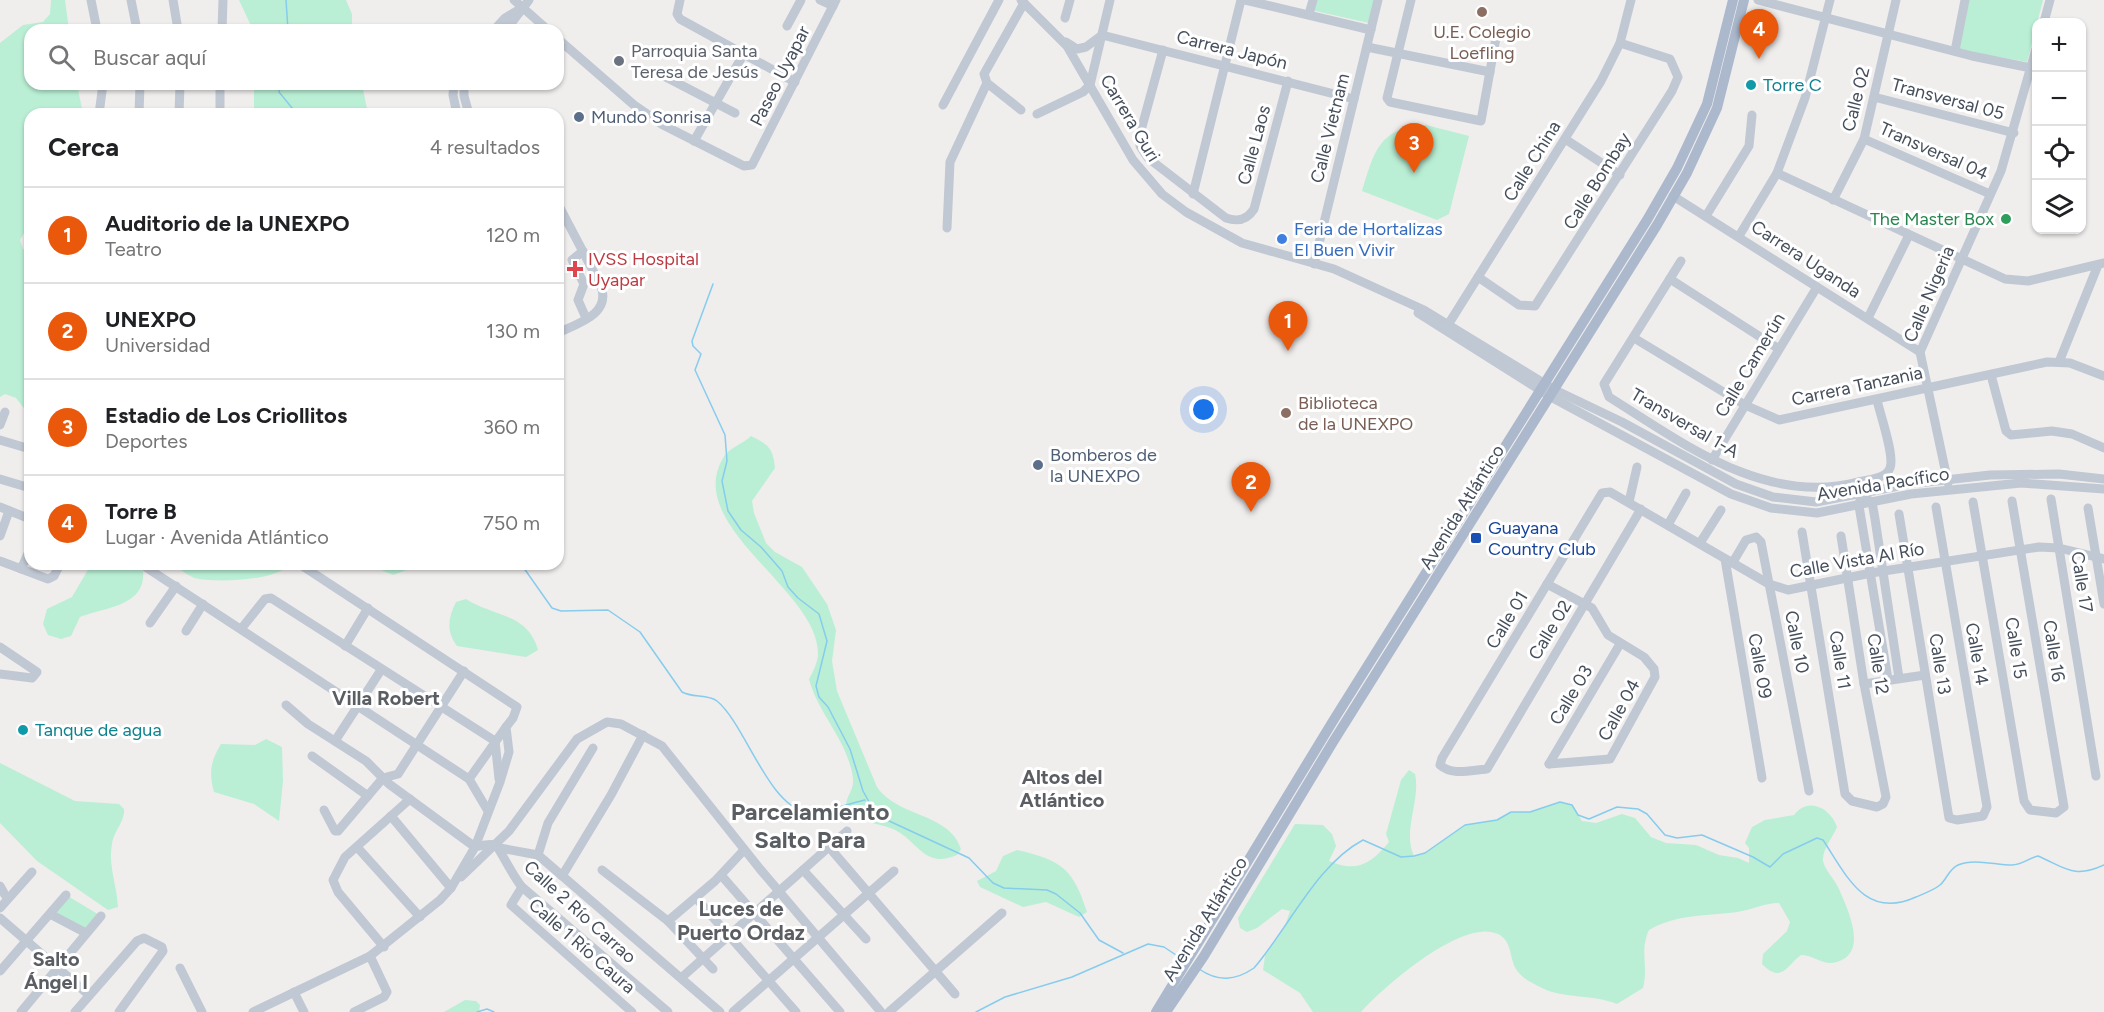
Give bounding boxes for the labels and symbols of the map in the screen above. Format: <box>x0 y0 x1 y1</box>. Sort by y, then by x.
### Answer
marker: U.E. Colegio Loefling <box>1475 5 1489 19</box>
pin: 4 <box>1740 10 1778 59</box>
place label: U.E. Colegio Loefling <box>1433 21 1531 64</box>
street label: Paseo Uyapar <box>745 22 815 130</box>
street label: Carrera Japón <box>1174 26 1290 74</box>
place label: Parroquia Santa Teresa de Jesús <box>631 40 758 83</box>
marker: Parroquia Santa Teresa de Jesús <box>612 54 626 68</box>
street label: Calle 02 <box>1837 64 1875 134</box>
street label: Carrera Guri <box>1095 70 1165 166</box>
street label: Calle Vietnam <box>1306 71 1354 185</box>
street label: Transversal 05 <box>1889 73 2007 125</box>
place label: Torre C <box>1763 74 1822 96</box>
marker: Torre C <box>1744 78 1758 92</box>
street label: Calle Laos <box>1233 103 1275 187</box>
place label: Mundo Sonrisa <box>591 106 711 128</box>
marker: Mundo Sonrisa <box>572 110 586 124</box>
street label: Calle China <box>1499 117 1565 205</box>
street label: Transversal 04 <box>1876 117 1992 185</box>
pin: 3 <box>1394 124 1434 173</box>
street label: Calle Bombay <box>1558 128 1636 234</box>
place label: The Master Box <box>1870 208 1994 230</box>
marker: The Master Box <box>1999 212 2013 226</box>
street label: Carrera Uganda <box>1747 215 1865 303</box>
place label: Feria de Hortalizas El Buen Vivir <box>1294 218 1443 261</box>
marker: Feria de Hortalizas El Buen Vivir <box>1275 232 1289 246</box>
street label: Calle Nigeria <box>1899 243 1959 345</box>
place label: IVSS Hospital Uyapar <box>588 248 699 291</box>
marker: IVSS Hospital Uyapar <box>566 260 584 278</box>
pin: 1 <box>1268 302 1308 351</box>
street label: Calle Camerún <box>1710 309 1790 421</box>
street label: Carrera Tanzania <box>1789 361 1925 411</box>
street label: Transversal 1-A <box>1627 383 1743 463</box>
place label: Biblioteca de la UNEXPO <box>1298 392 1413 435</box>
your location <box>1189 395 1218 424</box>
marker: Biblioteca de la UNEXPO <box>1279 406 1293 420</box>
street label: Avenida Atlántico <box>1415 441 1509 573</box>
place label: Bomberos de la UNEXPO <box>1050 444 1157 487</box>
marker: Bomberos de la UNEXPO <box>1031 458 1045 472</box>
pin: 2 <box>1232 462 1270 512</box>
street label: Avenida Pacífico <box>1815 463 1951 505</box>
place label: Guayana Country Club <box>1488 517 1596 560</box>
marker: Guayana Country Club <box>1469 531 1483 545</box>
street label: Calle Vista Al Río <box>1788 537 1926 583</box>
street label: Calle 17 <box>2066 550 2098 614</box>
street label: Calle 01 <box>1481 587 1533 653</box>
street label: Calle 02 <box>1524 596 1576 664</box>
street label: Calle 10 <box>1780 609 1814 675</box>
street label: Calle 15 <box>2000 616 2032 680</box>
street label: Calle 16 <box>2038 619 2070 683</box>
street label: Calle 14 <box>1961 621 1993 687</box>
street label: Calle 11 <box>1825 629 1855 691</box>
street label: Calle 09 <box>1743 632 1777 700</box>
street label: Calle 12 <box>1862 632 1894 696</box>
street label: Calle 13 <box>1924 632 1956 696</box>
street label: Calle 03 <box>1545 661 1597 729</box>
street label: Calle 04 <box>1593 675 1645 745</box>
district label: Villa Robert <box>332 686 440 710</box>
place label: Tanque de agua <box>35 719 162 741</box>
marker: Tanque de agua <box>16 723 30 737</box>
district label: Altos del Atlántico <box>1020 765 1105 812</box>
district label: Parcelamiento Salto Para <box>731 797 889 854</box>
street label: Avenida Atlántico <box>1158 853 1252 985</box>
street label: Calle 2 Río Carrao <box>519 856 641 968</box>
street label: Calle 1 Río Caura <box>524 894 640 998</box>
district label: Luces de Puerto Ordaz <box>677 896 805 945</box>
district label: Salto Ángel I <box>24 947 88 994</box>

